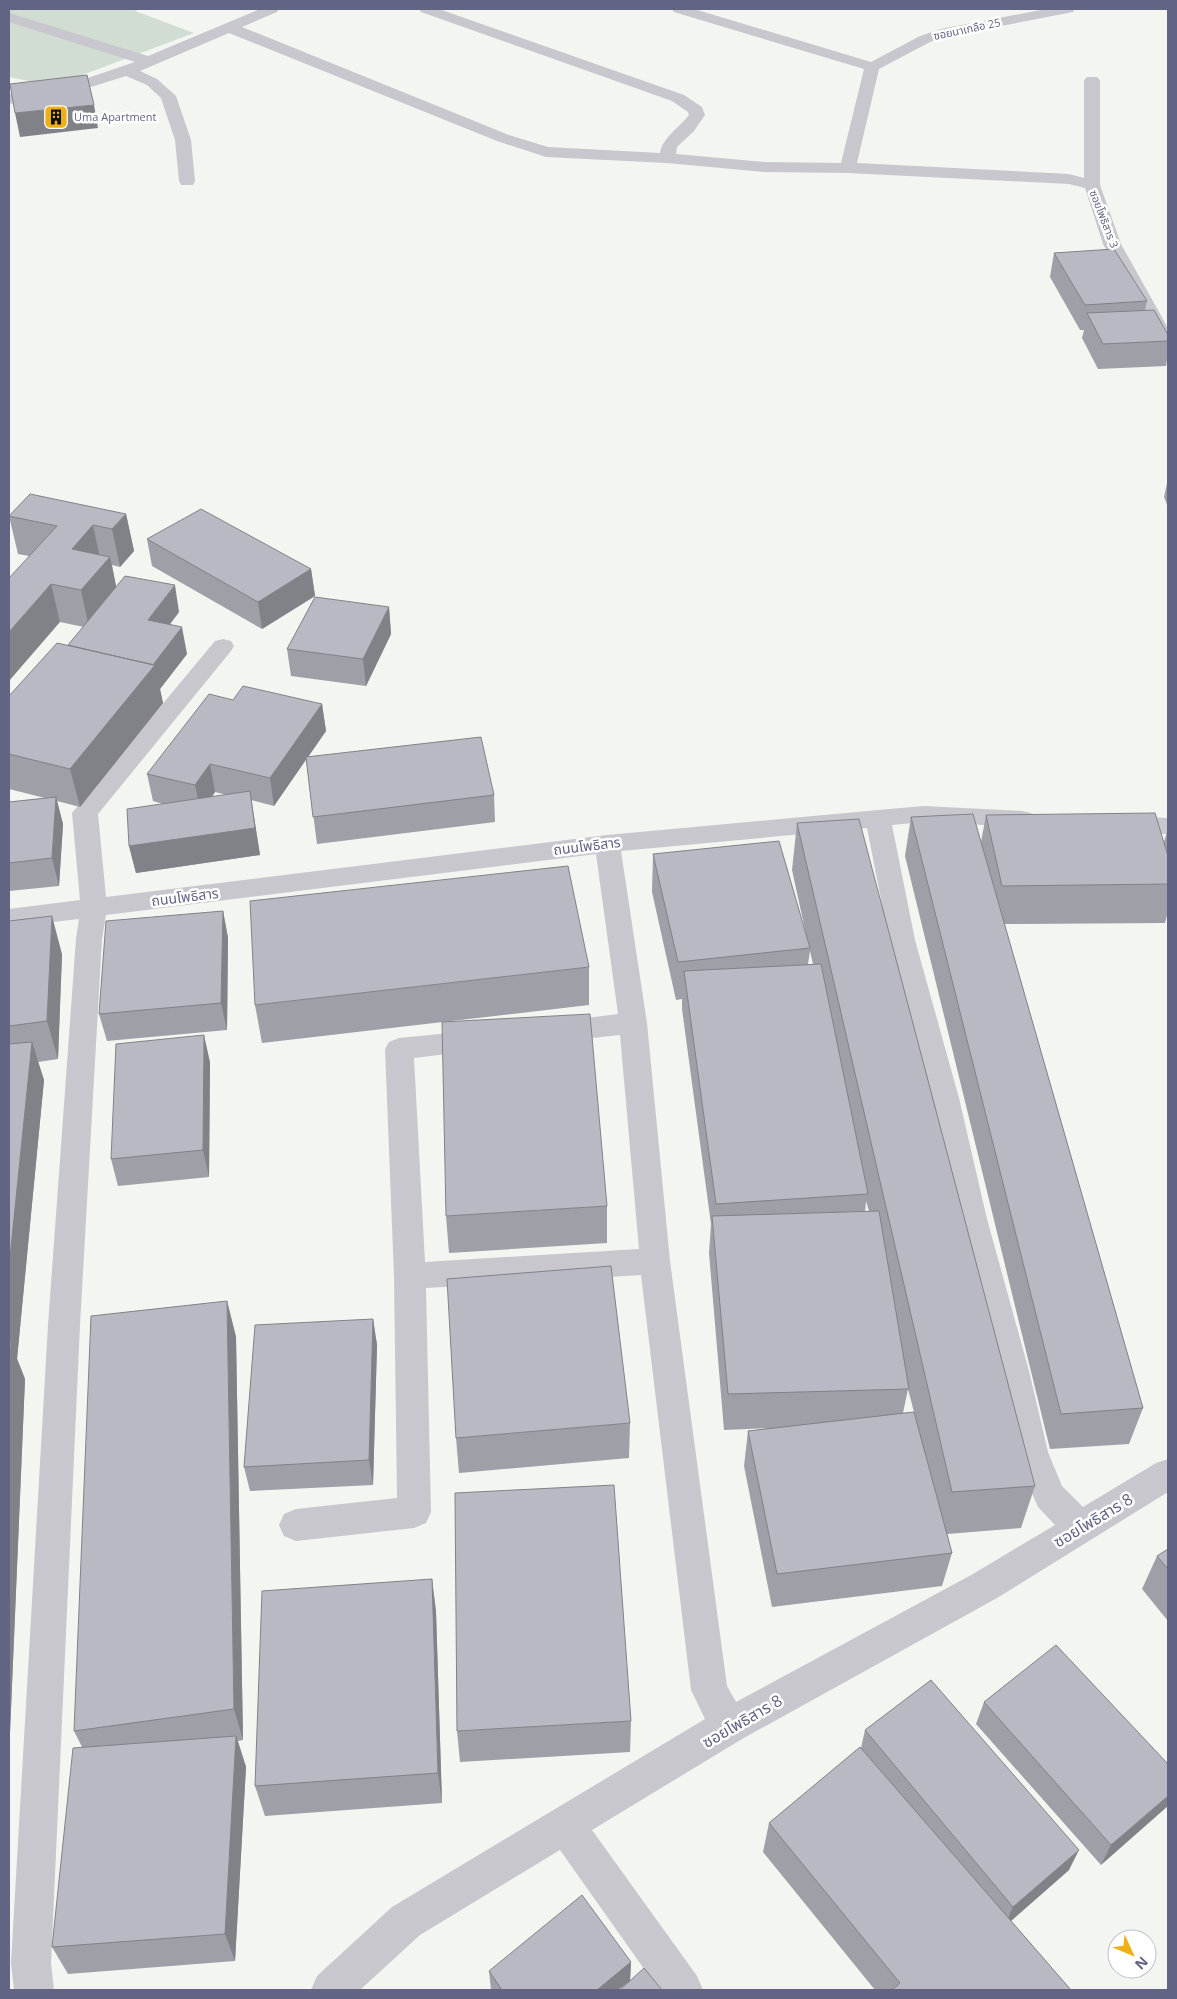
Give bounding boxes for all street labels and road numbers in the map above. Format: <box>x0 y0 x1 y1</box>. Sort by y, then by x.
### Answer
street label: ซอยนาเกลือ 25 <box>932 14 1002 43</box>
street label: ซอยโพธิสาร 3 <box>1087 188 1122 250</box>
street label: ถนนโพธิสาร <box>552 832 622 859</box>
street label: ถนนโพธิสาร <box>150 883 220 910</box>
street label: ซอยโพธิสาร 8 <box>1049 1488 1137 1552</box>
street label: ซอยโพธิสาร 8 <box>698 1689 786 1753</box>

